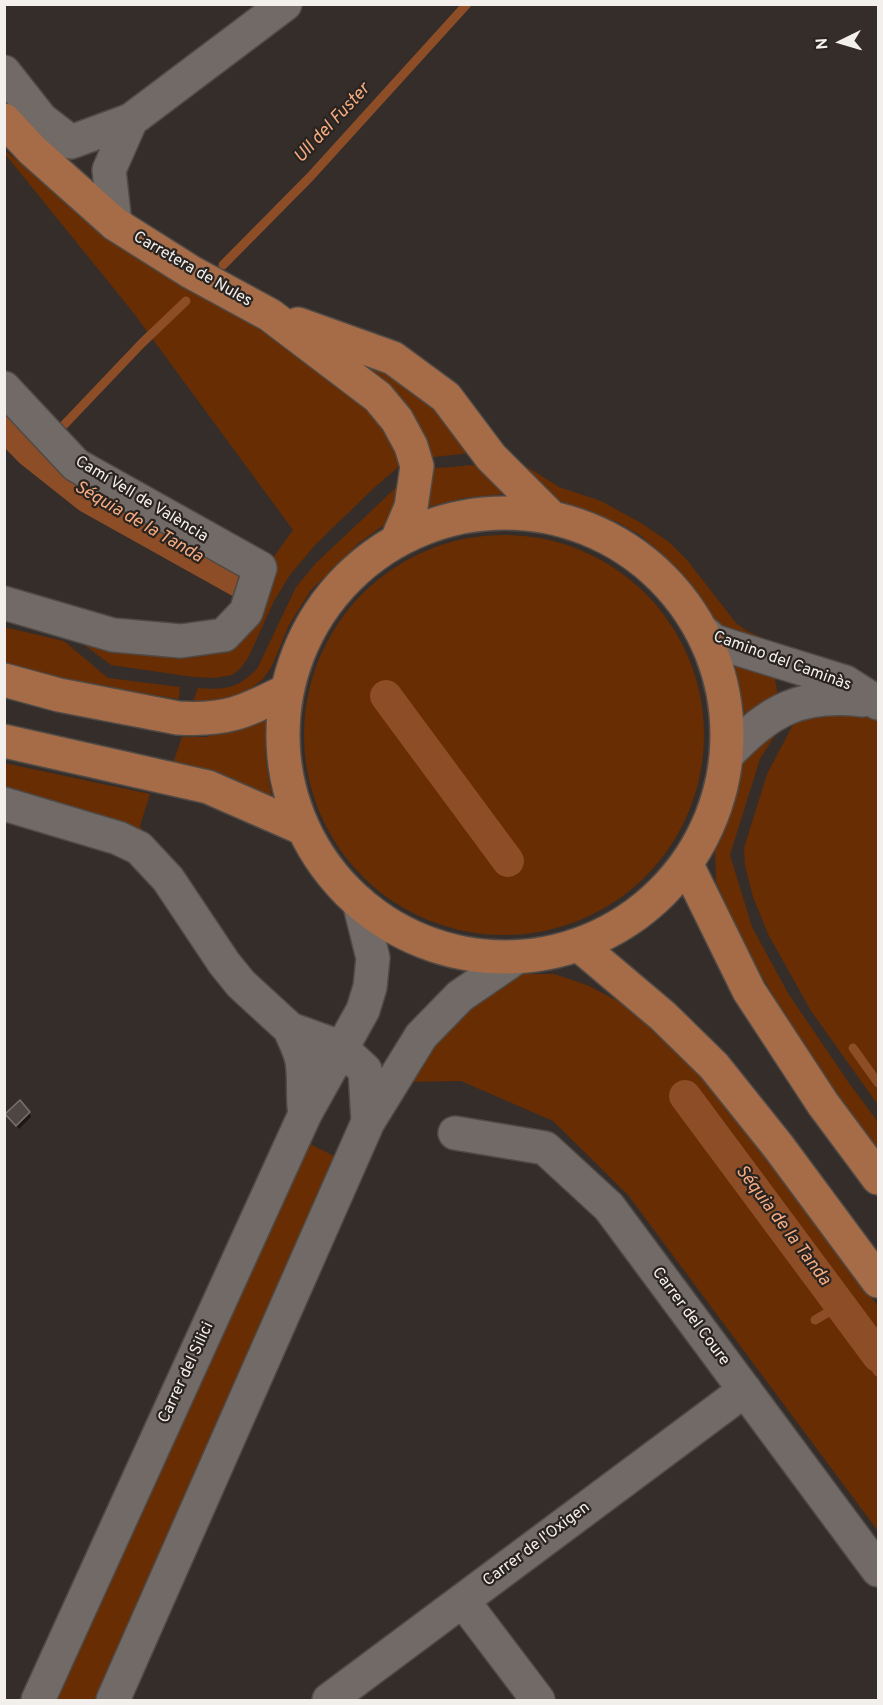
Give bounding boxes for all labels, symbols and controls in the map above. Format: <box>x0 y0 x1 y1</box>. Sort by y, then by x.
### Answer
north arrow <box>811 12 871 72</box>
text: N <box>813 37 834 50</box>
water label: Ull del Fuster <box>290 80 376 168</box>
street label: Carretera de Nules <box>129 228 255 312</box>
street label: Camí Vell de València <box>71 453 211 547</box>
water label: Séquia de la Tanda <box>70 477 206 569</box>
street label: Camino del Caminàs <box>710 628 854 696</box>
water label: Séquia de la Tanda <box>730 1162 834 1290</box>
street label: Carrer del Coure <box>647 1264 733 1370</box>
street label: Carrer del Silici <box>155 1319 219 1427</box>
street label: Carrer de l'Oxigen <box>480 1499 594 1591</box>

